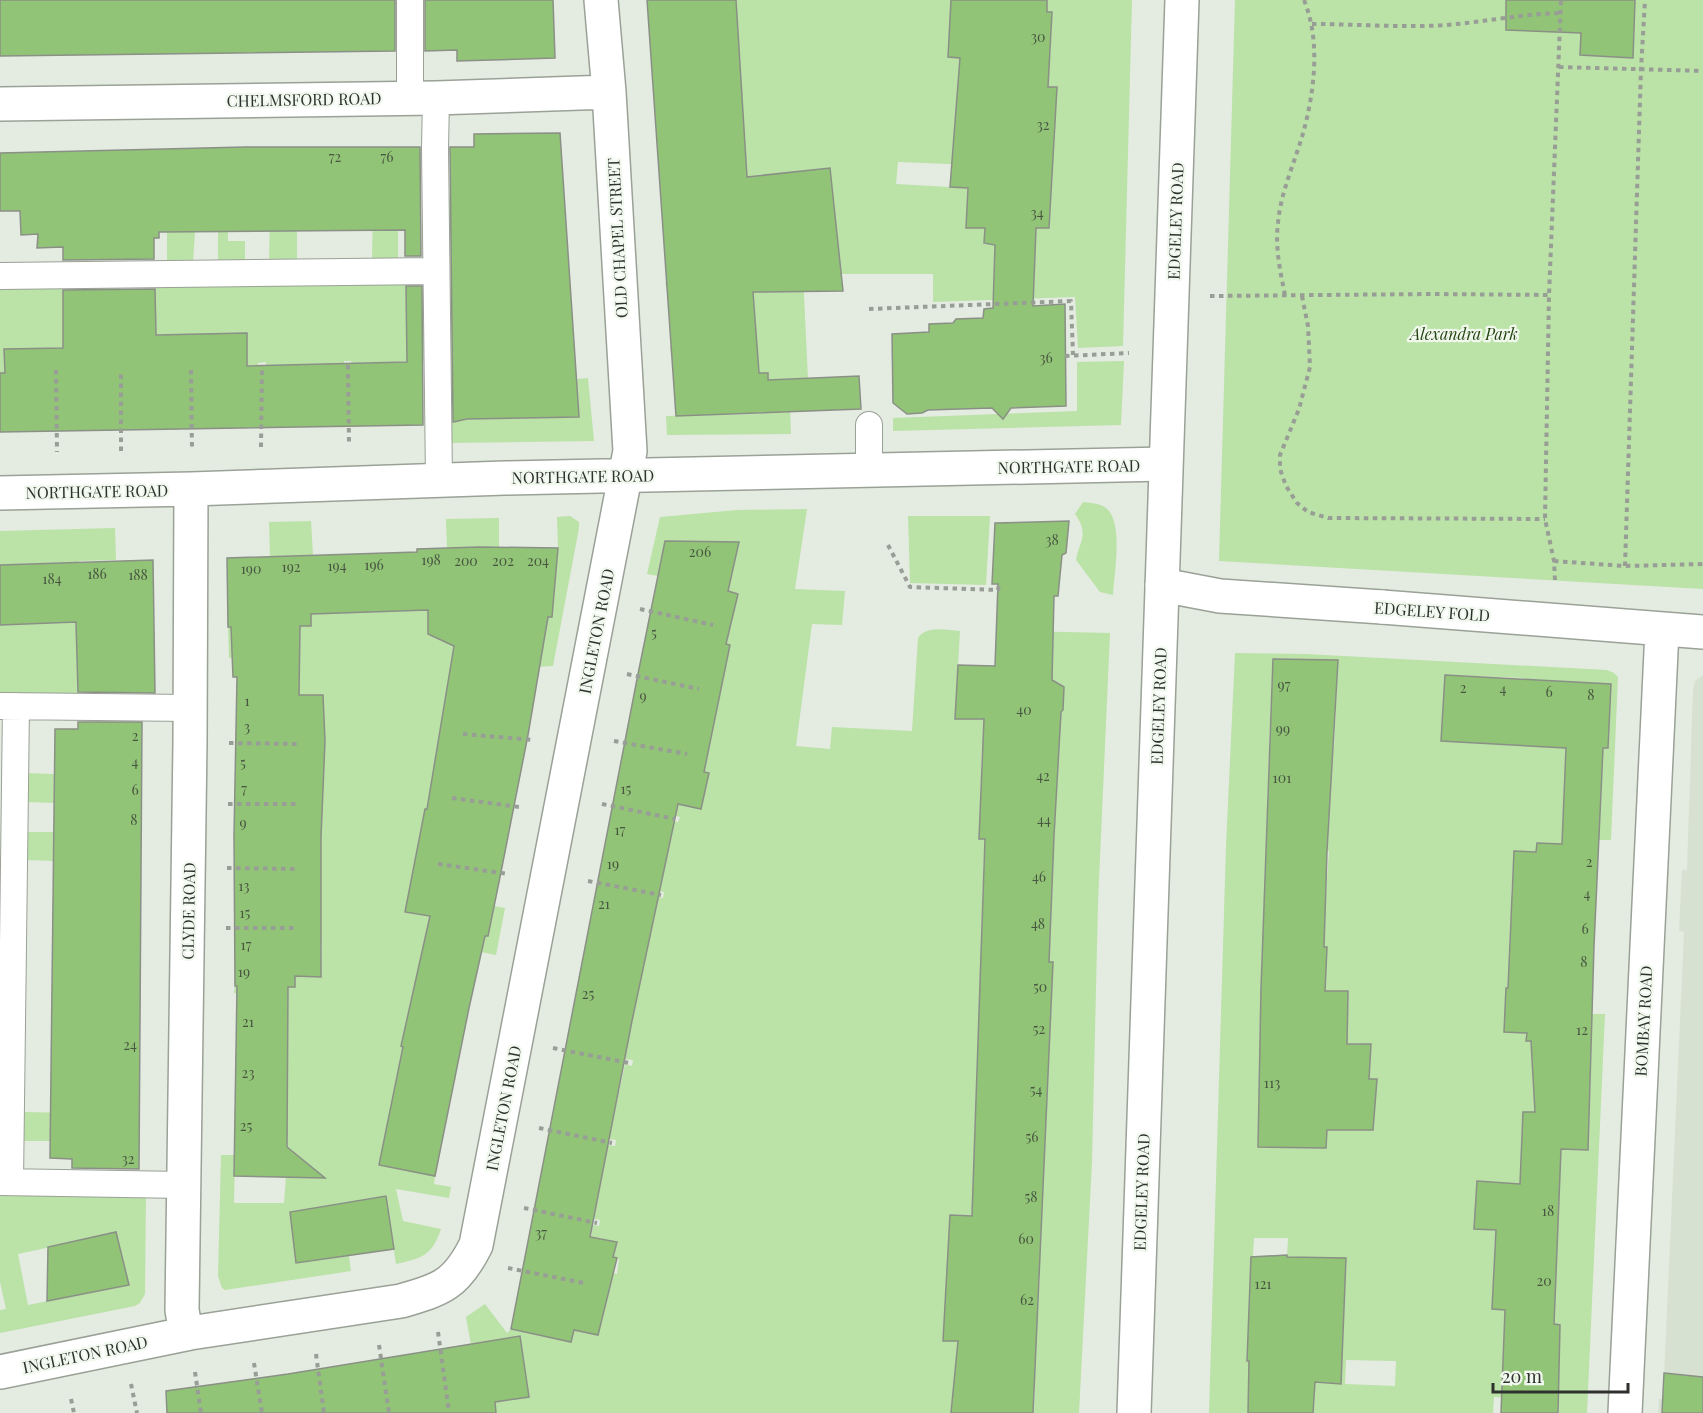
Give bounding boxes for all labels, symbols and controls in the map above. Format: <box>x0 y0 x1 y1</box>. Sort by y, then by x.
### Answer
house number: 30 <box>1031 27 1045 46</box>
street label: CHELMSFORD ROAD <box>226 87 382 111</box>
house number: 32 <box>1036 115 1050 134</box>
house number: 72 <box>329 147 341 166</box>
house number: 76 <box>381 147 393 166</box>
street label: OLD CHAPEL STREET <box>602 157 632 319</box>
street label: EDGELEY ROAD <box>1162 162 1188 280</box>
house number: 34 <box>1030 203 1044 222</box>
park label: Alexandra Park <box>1408 323 1518 344</box>
house number: 36 <box>1039 348 1053 367</box>
street label: NORTHGATE ROAD <box>998 454 1140 478</box>
street label: NORTHGATE ROAD <box>512 464 654 488</box>
street label: NORTHGATE ROAD <box>26 479 168 503</box>
house number: 38 <box>1045 530 1059 549</box>
house number: 206 <box>689 542 711 561</box>
house number: 198 <box>421 550 441 569</box>
house number: 200 <box>454 551 478 570</box>
house number: 202 <box>492 551 514 570</box>
house number: 204 <box>527 551 549 570</box>
house number: 196 <box>364 555 384 574</box>
house number: 194 <box>327 556 347 575</box>
house number: 192 <box>281 557 301 576</box>
house number: 190 <box>241 559 261 578</box>
house number: 186 <box>87 564 107 583</box>
house number: 188 <box>128 565 148 584</box>
street label: INGLETON ROAD <box>574 567 618 695</box>
house number: 184 <box>42 569 62 588</box>
street label: EDGELEY FOLD <box>1373 596 1491 626</box>
house number: 5 <box>651 623 657 642</box>
street label: EDGELEY ROAD <box>1145 647 1171 765</box>
house number: 97 <box>1278 675 1291 694</box>
house number: 2 <box>1460 678 1467 697</box>
house number: 4 <box>1500 679 1507 698</box>
house number: 6 <box>1545 682 1553 701</box>
house number: 8 <box>1587 685 1595 704</box>
house number: 9 <box>639 686 647 705</box>
house number: 1 <box>244 691 250 710</box>
house number: 40 <box>1016 700 1032 719</box>
house number: 3 <box>244 717 250 736</box>
house number: 99 <box>1276 719 1290 738</box>
house number: 2 <box>132 726 139 745</box>
house number: 4 <box>132 752 139 771</box>
house number: 5 <box>240 753 246 772</box>
house number: 42 <box>1036 766 1050 785</box>
house number: 101 <box>1273 768 1291 787</box>
house number: 7 <box>241 779 247 798</box>
house number: 15 <box>621 779 632 798</box>
house number: 6 <box>131 780 139 799</box>
house number: 8 <box>130 810 138 829</box>
house number: 44 <box>1037 810 1051 829</box>
house number: 9 <box>239 813 247 832</box>
house number: 17 <box>615 820 626 839</box>
house number: 2 <box>1586 852 1593 871</box>
house number: 19 <box>607 854 619 873</box>
street label: CLYDE ROAD <box>177 862 199 960</box>
house number: 46 <box>1032 867 1046 886</box>
house number: 13 <box>238 876 250 895</box>
house number: 4 <box>1584 884 1591 903</box>
house number: 21 <box>598 894 610 913</box>
house number: 15 <box>240 903 251 922</box>
house number: 48 <box>1031 914 1045 933</box>
house number: 6 <box>1581 919 1589 938</box>
house number: 17 <box>241 935 252 954</box>
house number: 8 <box>1580 952 1588 971</box>
house number: 19 <box>238 962 250 981</box>
street label: BOMBAY ROAD <box>1630 965 1656 1077</box>
house number: 50 <box>1033 977 1047 996</box>
house number: 25 <box>582 984 594 1003</box>
house number: 21 <box>242 1012 254 1031</box>
house number: 52 <box>1033 1019 1046 1038</box>
house number: 12 <box>1576 1020 1588 1039</box>
house number: 24 <box>123 1035 137 1054</box>
street label: INGLETON ROAD <box>481 1044 525 1172</box>
house number: 23 <box>241 1063 255 1082</box>
house number: 113 <box>1264 1073 1280 1092</box>
house number: 54 <box>1030 1080 1042 1099</box>
house number: 25 <box>240 1116 252 1135</box>
house number: 56 <box>1025 1127 1039 1146</box>
street label: EDGELEY ROAD <box>1128 1133 1154 1251</box>
house number: 32 <box>121 1149 135 1168</box>
house number: 58 <box>1024 1187 1038 1206</box>
house number: 18 <box>1542 1201 1554 1220</box>
house number: 37 <box>535 1223 547 1242</box>
house number: 60 <box>1018 1229 1034 1248</box>
house number: 20 <box>1536 1271 1552 1290</box>
house number: 121 <box>1254 1274 1272 1293</box>
house number: 62 <box>1020 1290 1034 1309</box>
street label: INGLETON ROAD <box>21 1331 149 1377</box>
scale bar <box>1493 1356 1628 1394</box>
text: 20 m <box>1502 1364 1542 1388</box>

